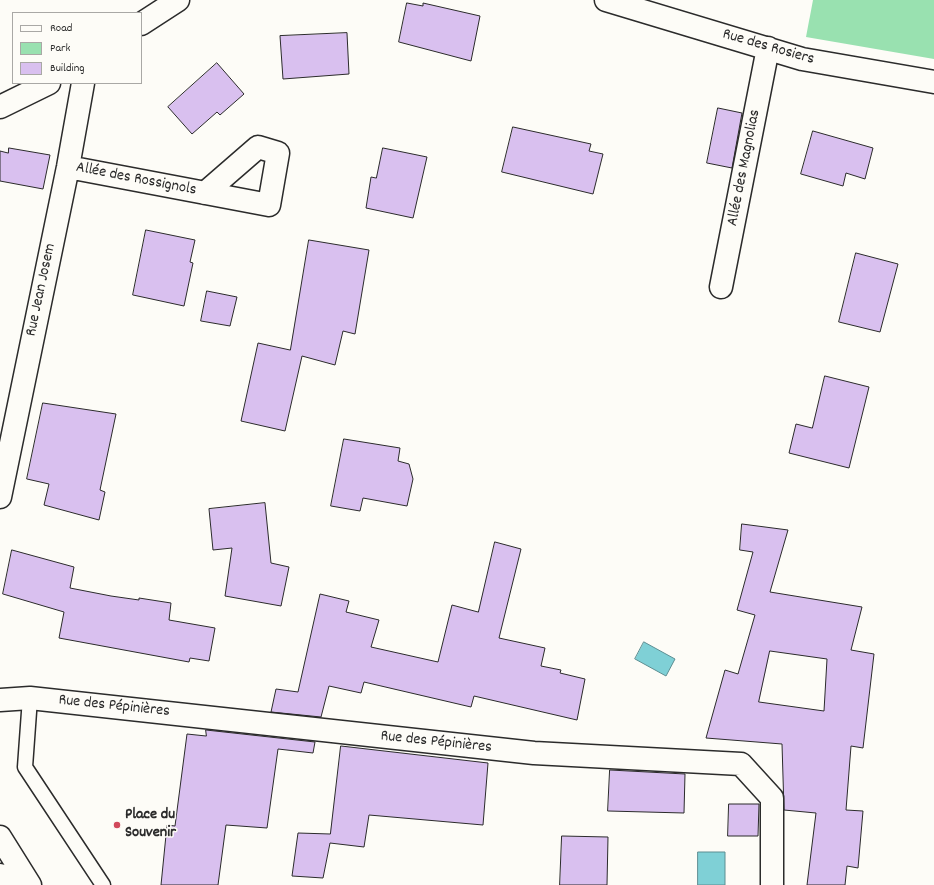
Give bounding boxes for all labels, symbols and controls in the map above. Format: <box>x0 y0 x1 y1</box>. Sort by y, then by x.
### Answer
legend <box>12 12 142 84</box>
text: Road <box>50 20 72 37</box>
street label: Rue des Rosiers <box>720 26 816 70</box>
text: Park <box>50 40 70 57</box>
text: Building <box>50 60 85 77</box>
street label: Allée des Magnolias <box>724 108 766 228</box>
street label: Allée des Rossignols <box>74 159 198 201</box>
street label: Rue Jean Josem <box>23 242 61 338</box>
street label: Rue des Pépinières <box>57 692 171 722</box>
street label: Rue des Pépinières <box>379 728 493 758</box>
place label: Place du Souvenir <box>125 806 176 844</box>
marker: Place du Souvenir <box>112 820 122 830</box>

